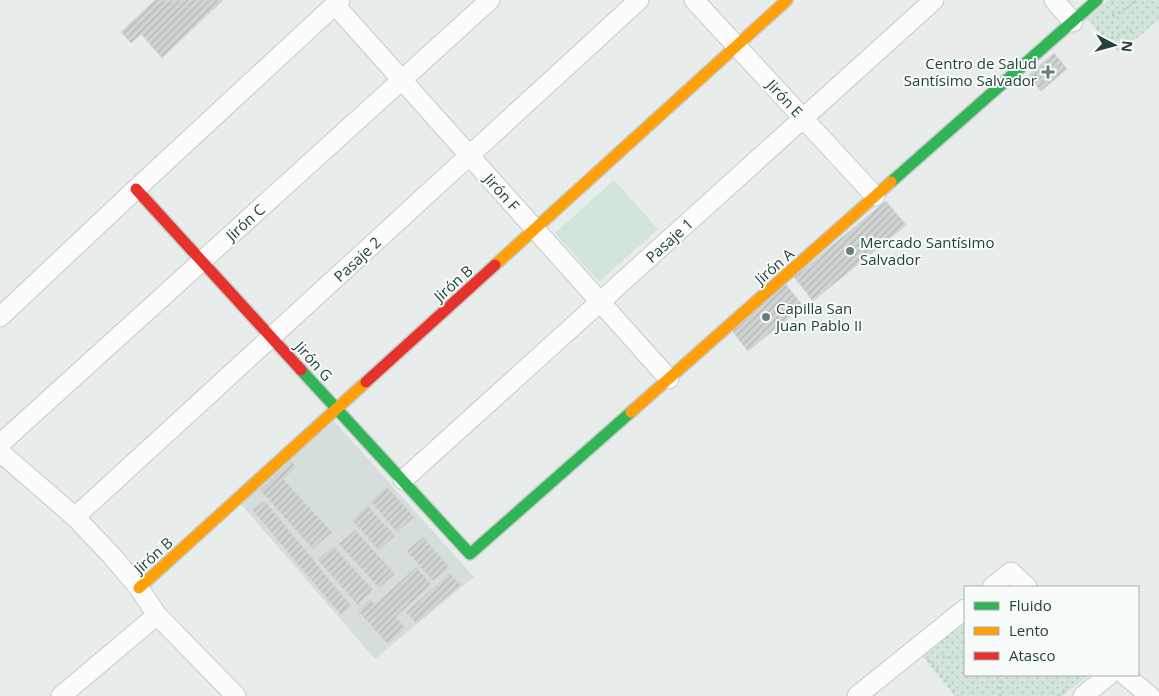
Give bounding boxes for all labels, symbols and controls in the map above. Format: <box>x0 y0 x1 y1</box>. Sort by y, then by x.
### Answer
north arrow <box>1089 20 1139 70</box>
text: N <box>1117 40 1137 53</box>
place label: Centro de Salud Santísimo Salvador <box>904 53 1037 90</box>
marker: Centro de Salud Santísimo Salvador <box>1041 65 1055 79</box>
street label: Jirón E <box>761 73 807 121</box>
street label: Jirón F <box>479 168 524 215</box>
street label: Jirón C <box>220 199 269 246</box>
street label: Pasaje 1 <box>641 213 697 267</box>
street label: Pasaje 2 <box>329 232 385 286</box>
place label: Mercado Santísimo Salvador <box>860 232 994 269</box>
street label: Jirón A <box>749 243 798 290</box>
marker: Mercado Santísimo Salvador <box>844 245 856 257</box>
street label: Jirón B <box>428 260 477 307</box>
place label: Capilla San Juan Pablo II <box>774 298 862 335</box>
marker: Capilla San Juan Pablo II <box>760 311 772 323</box>
street label: Jirón G <box>290 335 337 385</box>
street label: Jirón B <box>128 532 177 579</box>
legend <box>964 586 1139 676</box>
text: Fluido <box>1009 595 1052 615</box>
text: Lento <box>1009 620 1049 640</box>
text: Atasco <box>1009 645 1056 665</box>

